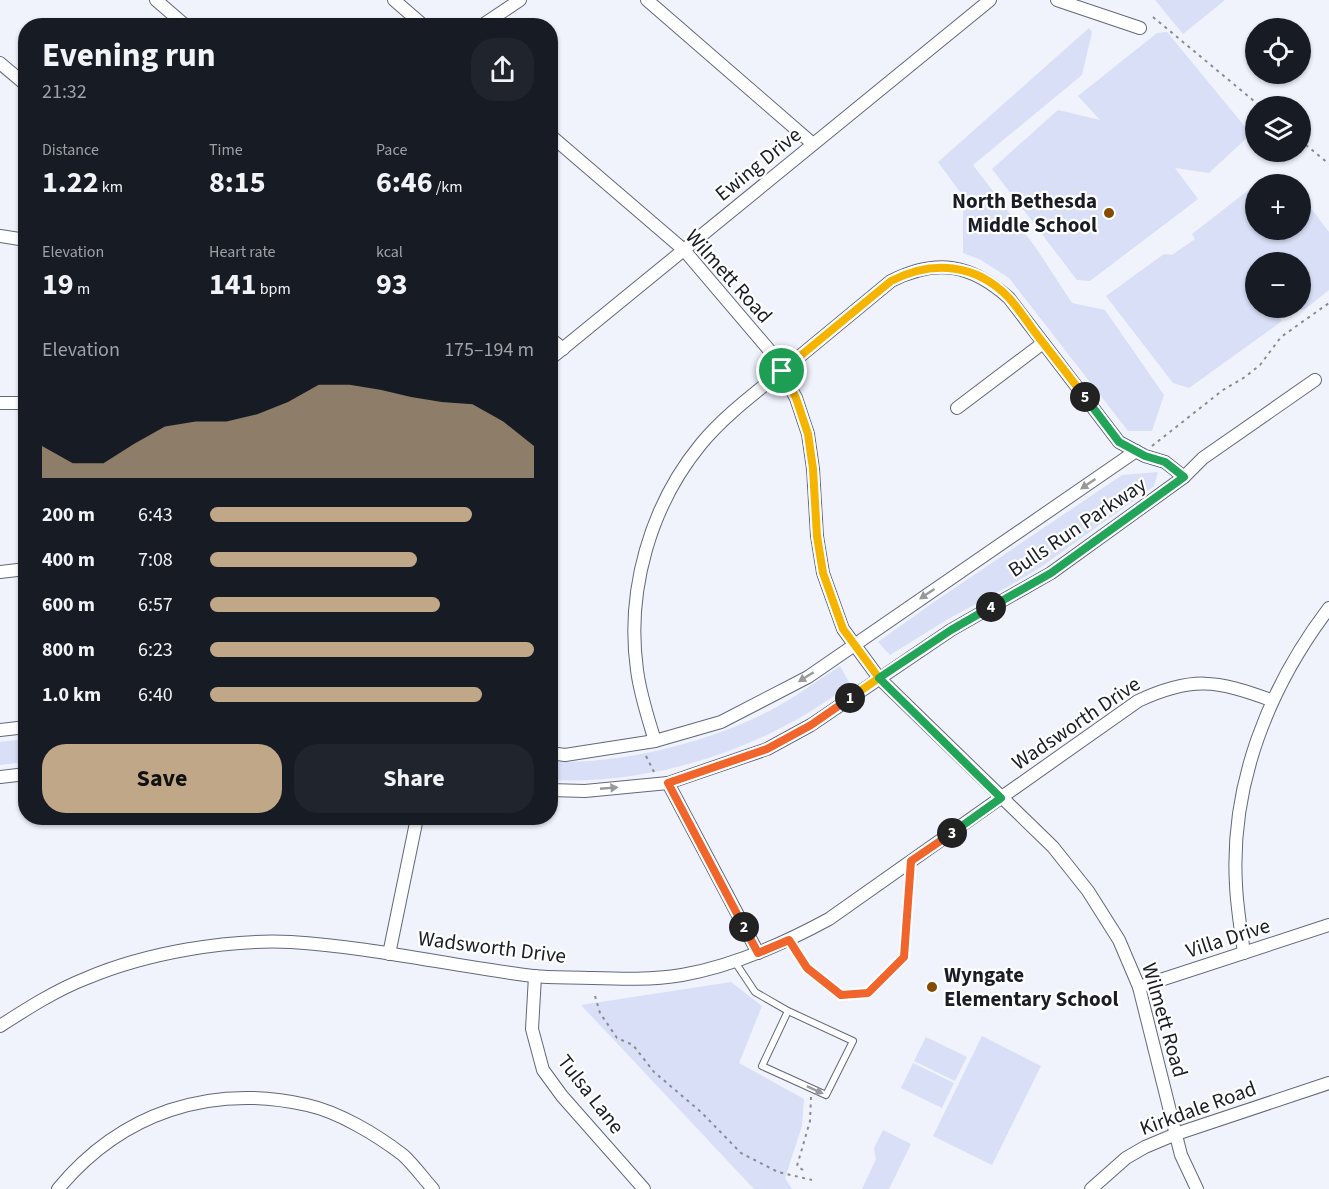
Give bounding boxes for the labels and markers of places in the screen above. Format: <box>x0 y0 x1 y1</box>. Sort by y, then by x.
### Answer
place label: North Bethesda Middle School <box>952 186 1097 240</box>
marker: North Bethesda Middle School <box>1102 206 1116 220</box>
pin <box>756 345 807 396</box>
pin: 5 <box>1070 382 1100 412</box>
pin: 4 <box>976 592 1006 622</box>
pin: 1 <box>835 683 865 713</box>
pin: 3 <box>937 818 967 848</box>
pin: 2 <box>729 912 759 942</box>
place label: Wyngate Elementary School <box>944 960 1118 1014</box>
marker: Wyngate Elementary School <box>925 980 939 994</box>

